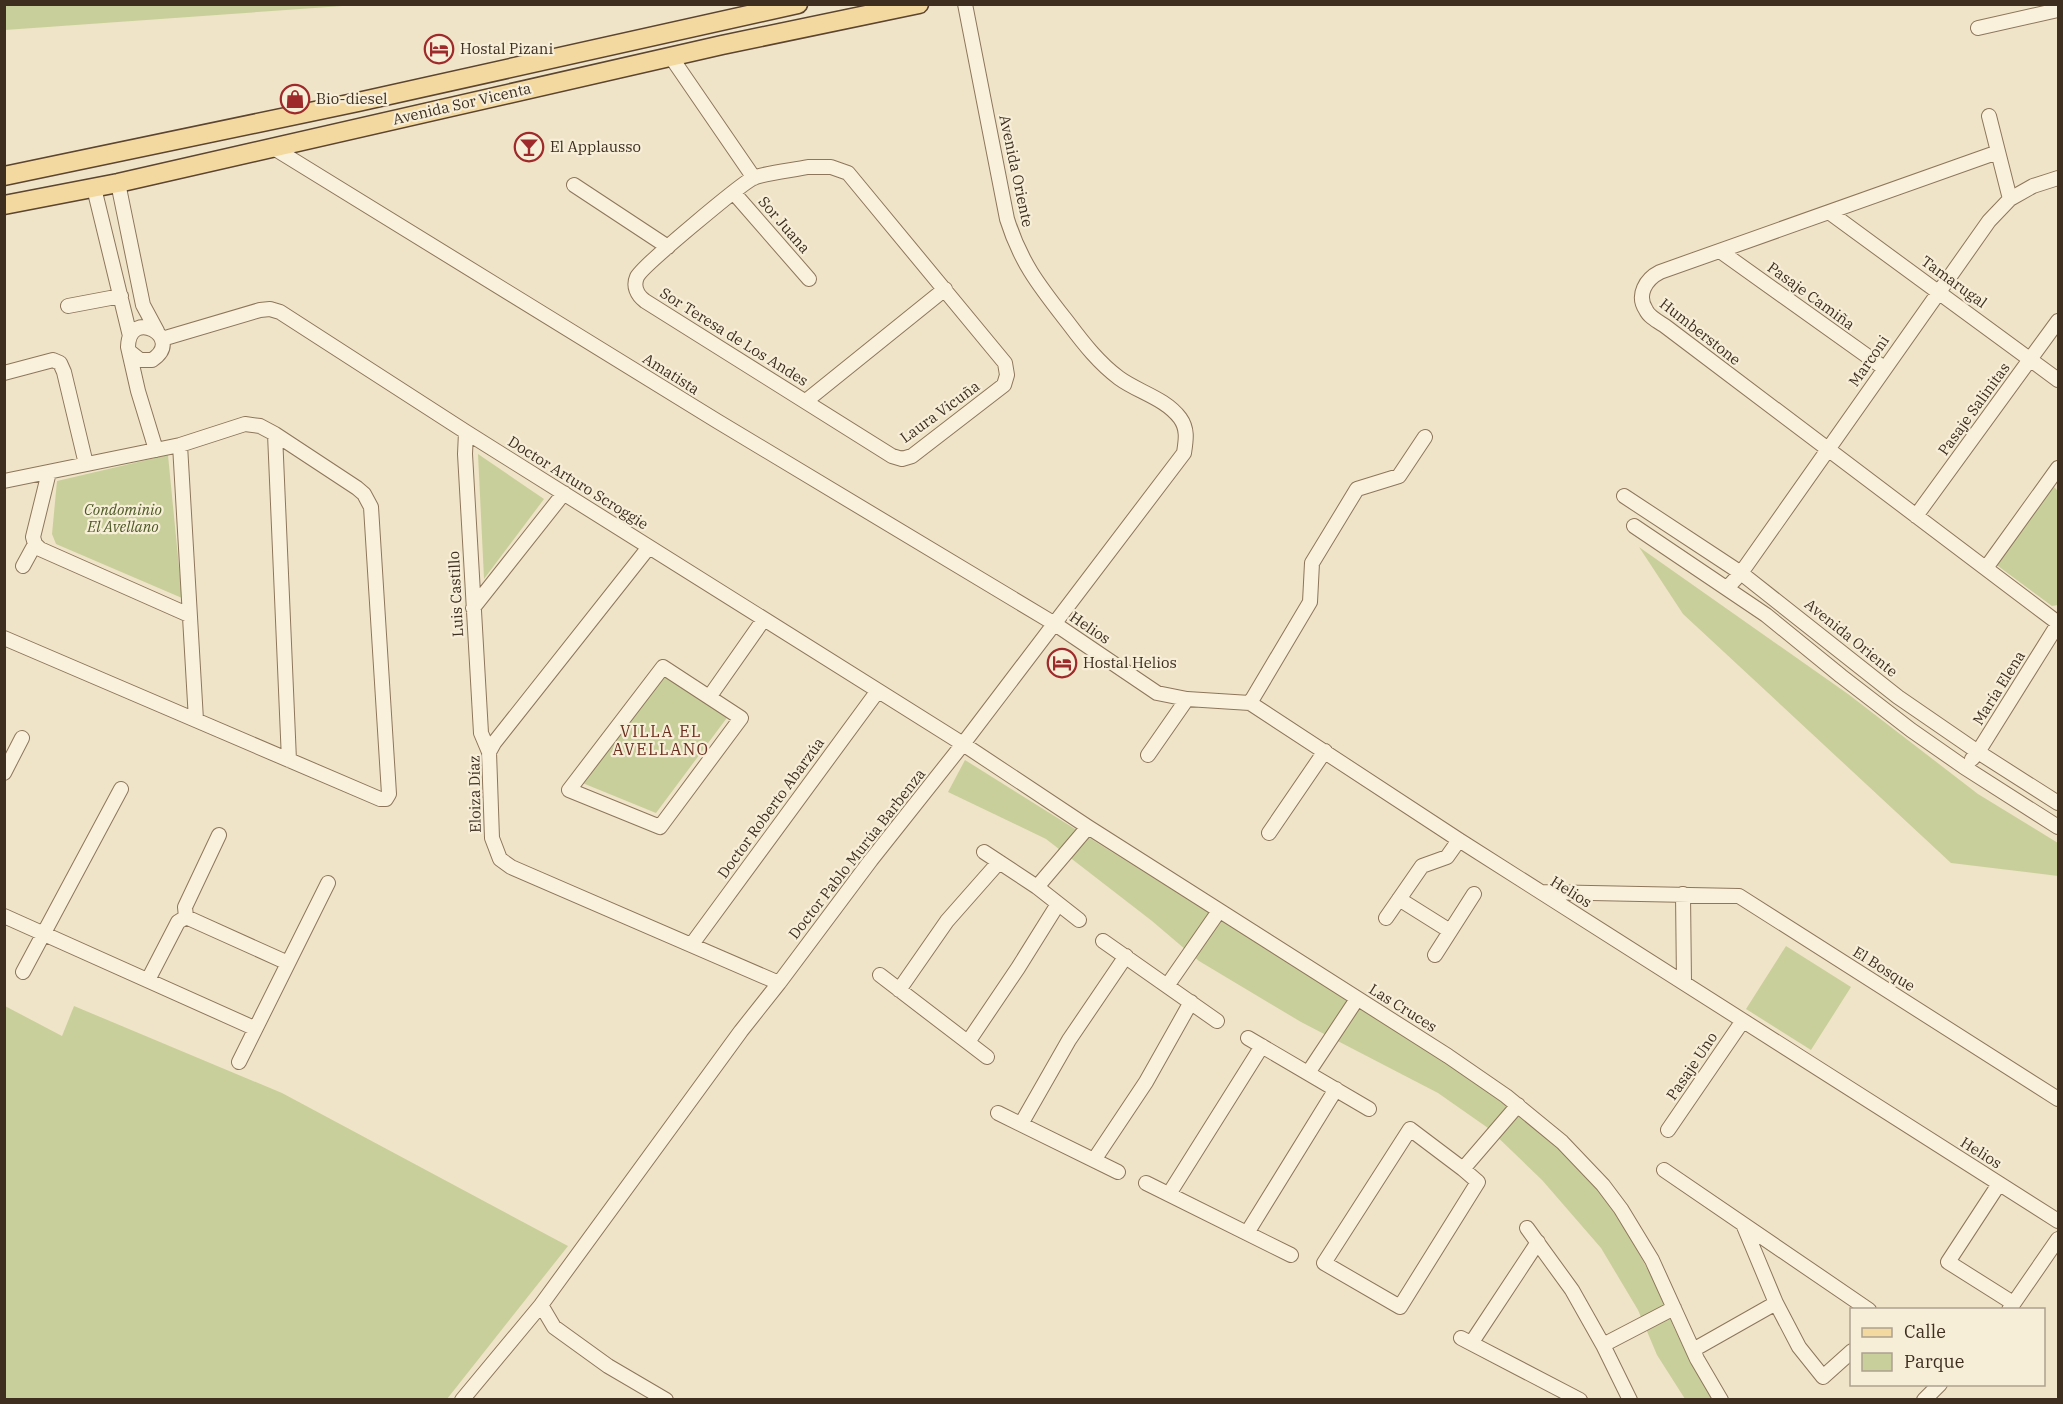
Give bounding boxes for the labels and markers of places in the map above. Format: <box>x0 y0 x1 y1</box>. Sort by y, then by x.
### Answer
hotel icon: Hostal Pizani <box>423 33 455 65</box>
place label: Hostal Pizani <box>460 39 553 58</box>
shop icon: Bio-diesel <box>279 83 311 115</box>
place label: Bio-diesel <box>316 89 387 108</box>
bar icon: El Applausso <box>513 131 545 163</box>
place label: El Applausso <box>550 137 641 156</box>
hotel icon: Hostal Helios <box>1046 647 1078 679</box>
place label: Hostal Helios <box>1083 653 1177 672</box>

